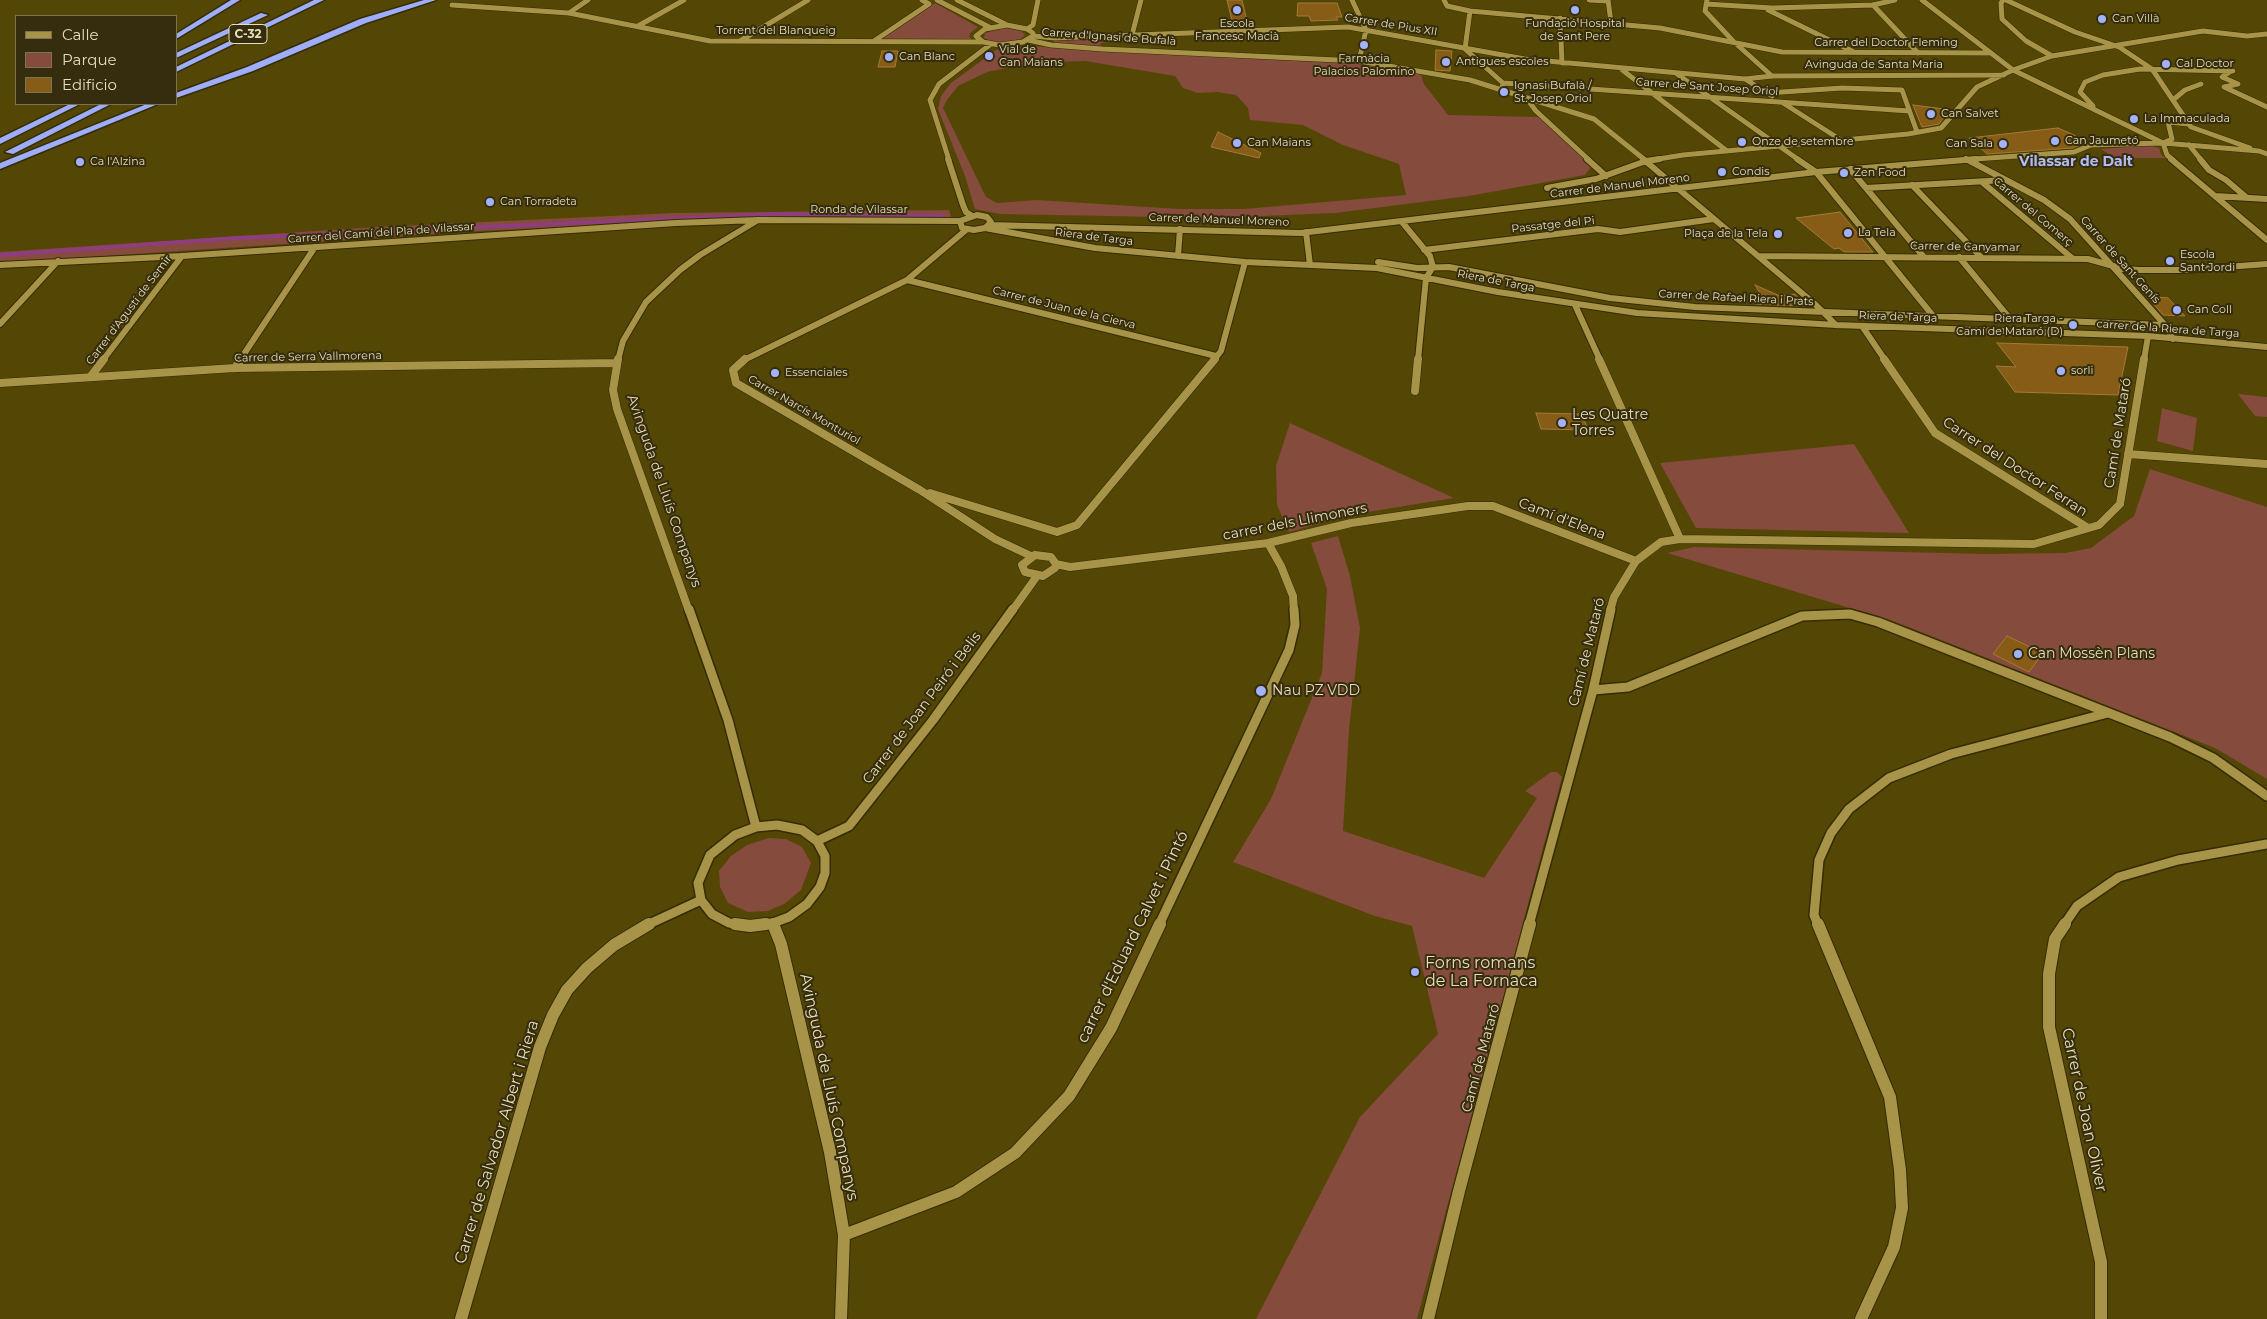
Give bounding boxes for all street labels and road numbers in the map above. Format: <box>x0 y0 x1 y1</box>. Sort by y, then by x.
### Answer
street label: Carrer de Pius XII <box>1344 11 1438 39</box>
road number: C-32 <box>229 24 267 44</box>
street label: Torrent del Blanqueig <box>716 24 836 38</box>
street label: Carrer d'Ignasi de Bufalà <box>1041 26 1177 48</box>
street label: Carrer del Doctor Fleming <box>1814 36 1958 50</box>
street label: Avinguda de Santa Maria <box>1805 58 1943 72</box>
street label: Carrer de Sant Josep Oriol <box>1635 75 1779 99</box>
street label: Carrer de Manuel Moreno <box>1549 171 1691 201</box>
street label: Carrer del Comerç <box>1990 175 2076 249</box>
street label: Ronda de Vilassar <box>810 203 908 217</box>
street label: Carrer de Manuel Moreno <box>1148 211 1290 229</box>
street label: Passatge del Pi <box>1511 214 1595 236</box>
street label: Carrer de Sant Genís <box>2077 214 2163 306</box>
street label: Carrer del Camí del Pla de Vilassar <box>287 220 475 246</box>
street label: Riera de Targa <box>1054 226 1134 248</box>
street label: Carrer de Canyamar <box>1910 239 2020 255</box>
street label: Carrer d'Agustí de Semir <box>83 253 175 367</box>
street label: Riera de Targa <box>1456 267 1536 295</box>
street label: Carrer de Juan de la Cierva <box>991 284 1137 332</box>
street label: Carrer de Rafael Riera i Prats <box>1658 287 1814 309</box>
street label: Riera de Targa <box>1858 309 1938 325</box>
street label: carrer de la Riera de Targa <box>2096 317 2240 341</box>
street label: Carrer de Serra Vallmorena <box>234 349 382 365</box>
street label: Carrer Narcís Monturiol <box>745 372 863 448</box>
street label: Camí de Mataró <box>2101 377 2135 489</box>
street label: Avinguda de Lluís Companys <box>623 392 705 590</box>
street label: Carrer del Doctor Ferran <box>1939 414 2091 520</box>
street label: Camí d'Elena <box>1516 495 1608 543</box>
street label: carrer dels Llimoners <box>1221 500 1369 544</box>
street label: Camí de Mataró <box>1565 596 1609 708</box>
street label: Carrer de Joan Peiró i Belis <box>859 629 985 787</box>
street label: carrer d'Eduard Calvet i Pintó <box>1073 828 1193 1046</box>
street label: Avinguda de Lluís Companys <box>796 972 862 1202</box>
street label: Camí de Mataró <box>1458 1002 1504 1114</box>
street label: Carrer de Salvador Albert i Riera <box>451 1018 543 1266</box>
street label: Carrer de Joan Oliver <box>2057 1026 2111 1194</box>

